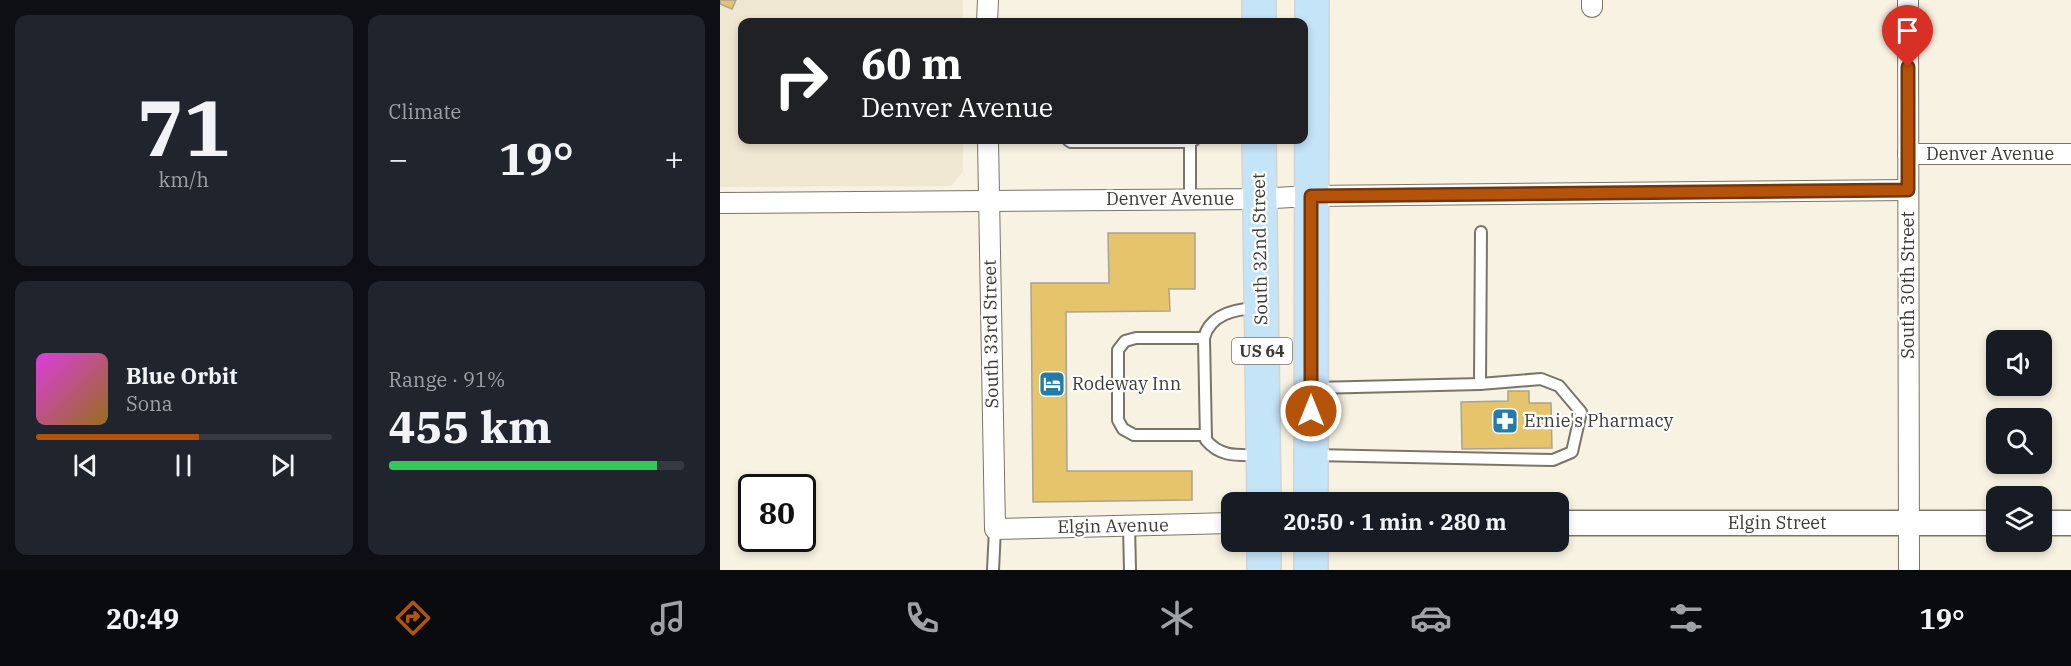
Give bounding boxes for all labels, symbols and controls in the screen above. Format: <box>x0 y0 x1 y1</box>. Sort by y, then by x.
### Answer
pin <box>1882 5 1933 67</box>
icon: arrive <box>1891 14 1924 47</box>
text: 60 m <box>861 36 962 91</box>
icon: right <box>762 42 840 120</box>
text: 71 <box>137 76 231 177</box>
text: Denver Avenue <box>861 89 1053 124</box>
text: Climate <box>389 98 461 125</box>
text: 19° <box>499 129 574 187</box>
text: − <box>389 137 408 180</box>
text: + <box>664 137 684 180</box>
street label: Denver Avenue <box>1926 142 2054 165</box>
text: km/h <box>158 166 209 193</box>
street label: South 32nd Street <box>1247 173 1272 325</box>
street label: Denver Avenue <box>1106 187 1234 210</box>
street label: South 30th Street <box>1896 211 1919 359</box>
street label: South 33rd Street <box>978 259 1003 409</box>
map controls <box>1986 330 2052 552</box>
button: sound <box>1986 330 2052 396</box>
road number: US 64 <box>1232 338 1292 364</box>
text: Blue Orbit <box>126 361 237 390</box>
text: Range · 91% <box>389 366 505 393</box>
hotel icon: Rodeway Inn <box>1037 369 1067 399</box>
place label: Rodeway Inn <box>1072 372 1181 395</box>
position arrow <box>1279 379 1343 443</box>
text: Sona <box>126 390 173 417</box>
text: 455 km <box>389 397 552 455</box>
pharmacy icon: Ernie's Pharmacy <box>1490 406 1520 436</box>
button: search <box>1986 408 2052 474</box>
place label: Ernie's Pharmacy <box>1524 409 1674 432</box>
icon: previous <box>69 449 102 482</box>
icon: pause <box>167 449 200 482</box>
icon: next <box>266 449 299 482</box>
speed limit sign: 80 <box>738 474 816 552</box>
button: layers <box>1986 486 2052 552</box>
text: 20:50 · 1 min · 280 m <box>1283 507 1507 536</box>
street label: Elgin Street <box>1728 511 1826 534</box>
street label: Elgin Avenue <box>1057 513 1169 538</box>
icon: directions <box>392 597 434 639</box>
icon: music <box>647 597 689 639</box>
icon: phone <box>901 597 943 639</box>
icon: climate <box>1156 597 1198 639</box>
icon: car <box>1410 597 1452 639</box>
icon: filters <box>1665 597 1707 639</box>
text: 20:49 <box>106 601 179 636</box>
text: 19° <box>1920 601 1965 636</box>

